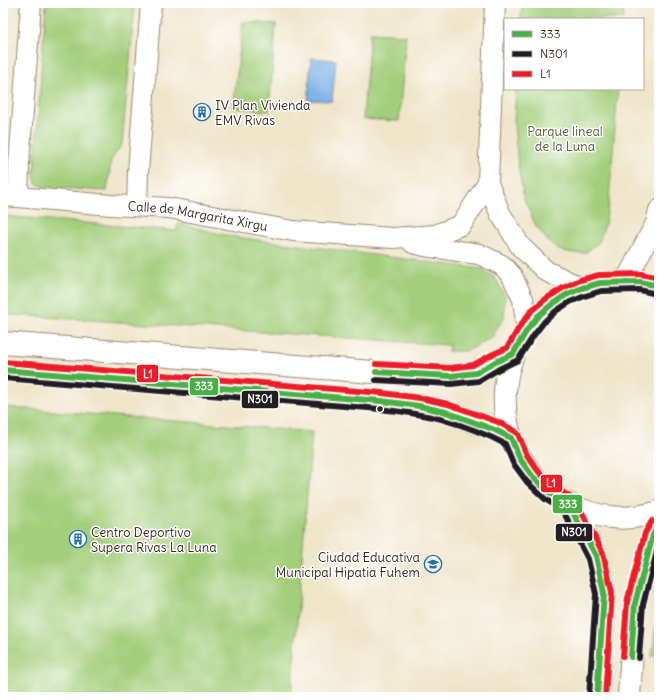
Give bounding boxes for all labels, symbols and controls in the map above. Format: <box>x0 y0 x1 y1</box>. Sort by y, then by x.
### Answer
legend <box>504 18 644 90</box>
text: 333 <box>540 26 561 41</box>
text: N301 <box>540 46 568 61</box>
text: L1 <box>540 66 551 81</box>
place label: IV Plan Vivienda EMV Rivas <box>215 97 311 129</box>
building icon: IV Plan Vivienda EMV Rivas <box>192 102 212 122</box>
park label: Parque lineal de la Luna <box>527 123 603 155</box>
street label: Calle de Margarita Xirgu <box>127 198 270 235</box>
line badge: L1 <box>136 364 159 383</box>
text: L1 <box>143 367 153 381</box>
line badge: 333 <box>189 377 219 396</box>
text: 333 <box>195 379 213 393</box>
line badge: N301 <box>241 390 279 409</box>
text: N301 <box>247 392 273 406</box>
unlabelled marker <box>375 404 385 414</box>
line badge: L1 <box>540 474 563 493</box>
text: L1 <box>546 476 556 490</box>
line badge: 333 <box>552 494 583 514</box>
text: 333 <box>559 497 577 511</box>
line badge: N301 <box>555 523 593 542</box>
place label: Centro Deportivo Supera Rivas La Luna <box>91 524 217 556</box>
text: N301 <box>561 525 587 539</box>
building icon: Centro Deportivo Supera Rivas La Luna <box>68 529 88 549</box>
place label: Ciudad Educativa Municipal Hipatia Fuhem <box>276 549 420 581</box>
school or university icon: Ciudad Educativa Municipal Hipatia Fuhem <box>423 554 443 574</box>

